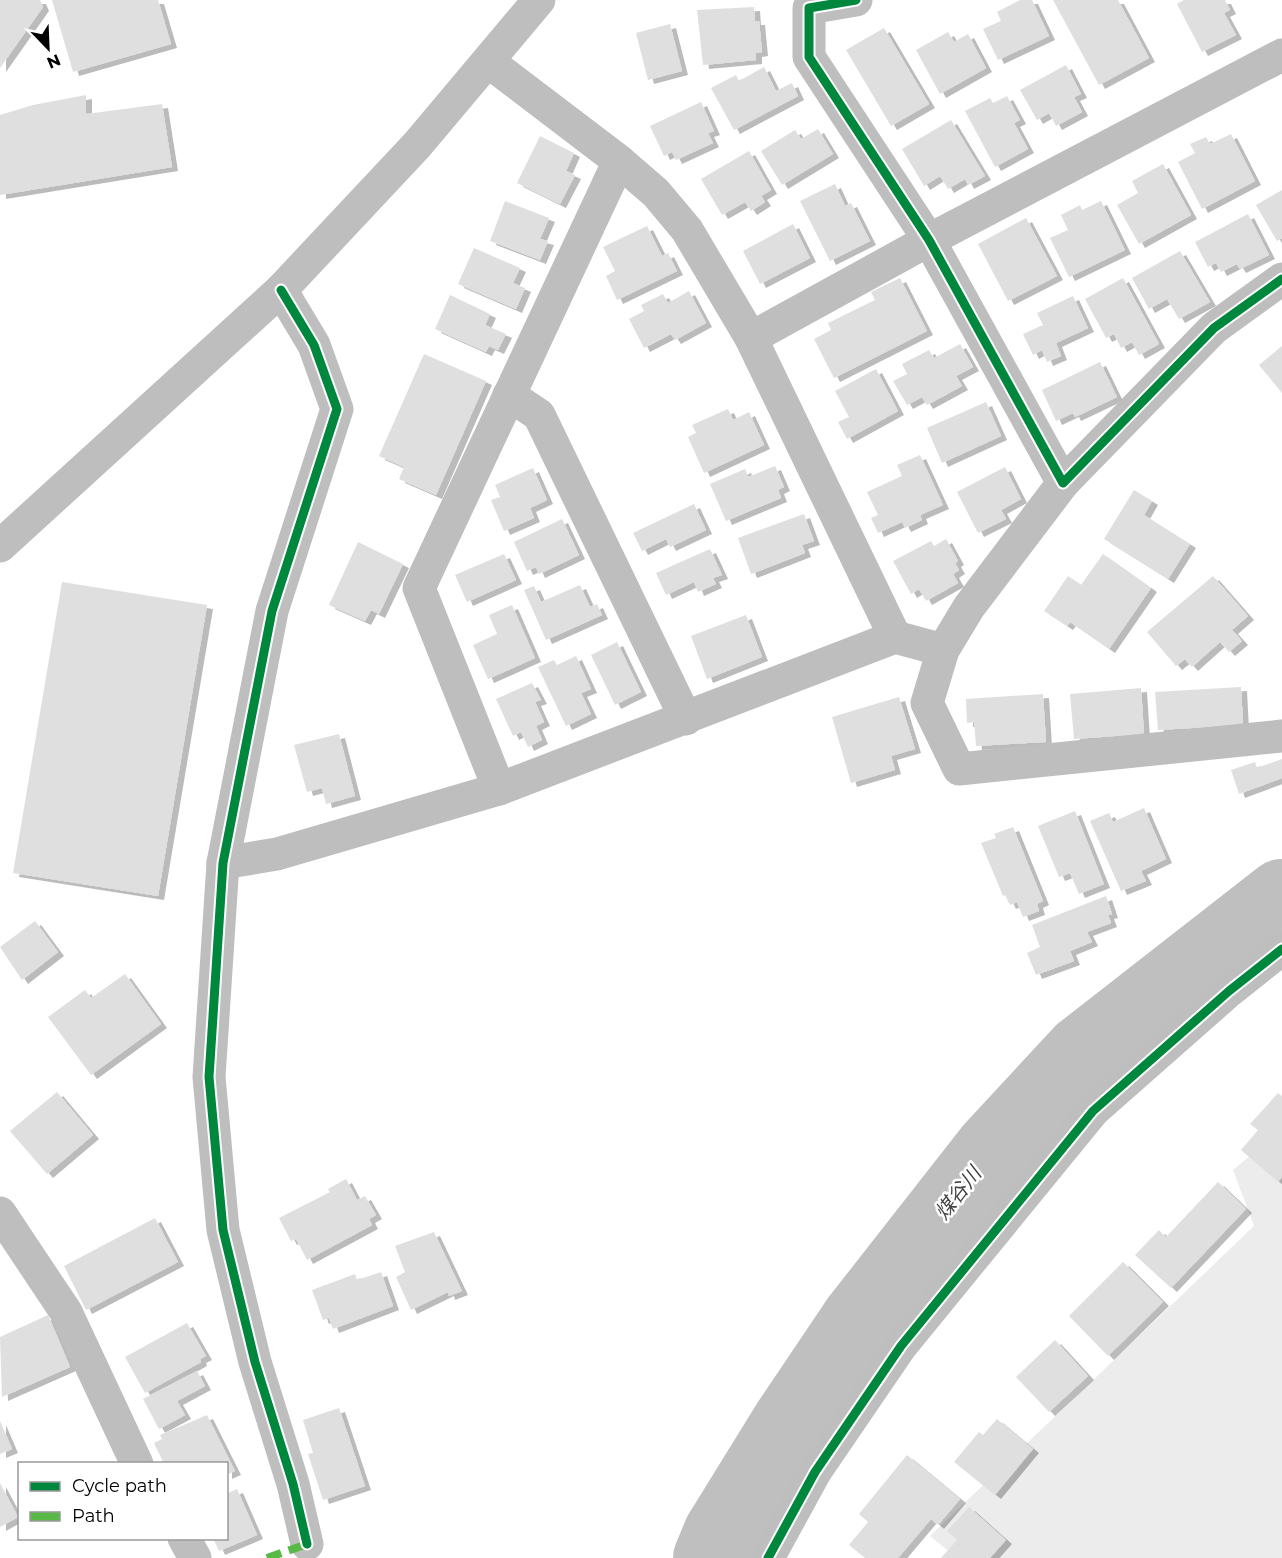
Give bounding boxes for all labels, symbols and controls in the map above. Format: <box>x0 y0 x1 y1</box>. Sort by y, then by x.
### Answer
north arrow <box>18 18 78 78</box>
text: N <box>44 50 63 73</box>
water label: 煤谷川 <box>930 1160 987 1224</box>
legend <box>18 1462 228 1540</box>
text: Cycle path <box>72 1475 167 1497</box>
text: Path <box>72 1505 115 1527</box>

